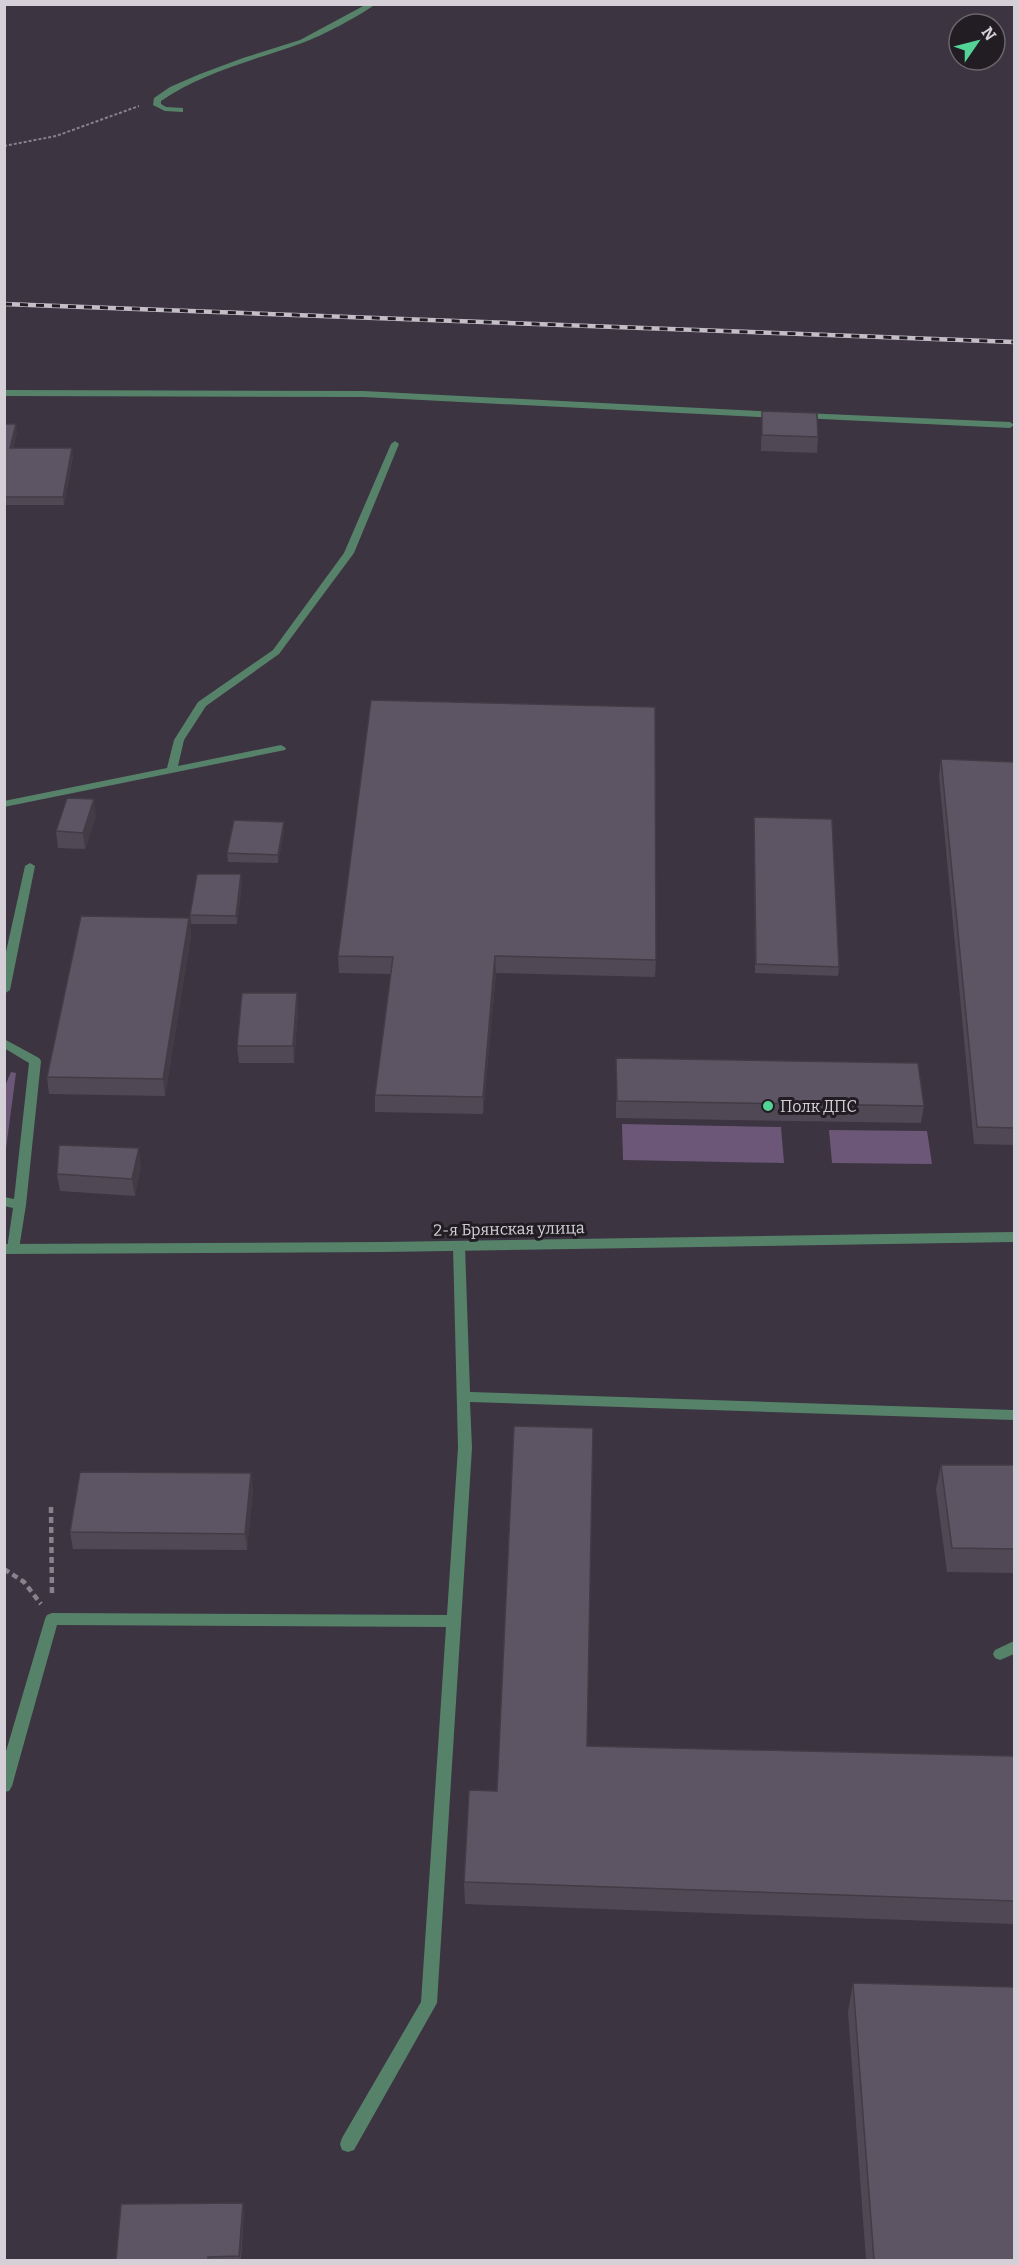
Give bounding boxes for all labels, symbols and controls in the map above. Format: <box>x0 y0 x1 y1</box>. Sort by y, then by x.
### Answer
north arrow <box>947 12 1007 72</box>
text: N <box>978 23 1000 44</box>
place label: Полк ДПС <box>780 1097 857 1116</box>
marker: Полк ДПС <box>761 1099 775 1113</box>
street label: 2-я Брянская улица <box>433 1218 585 1240</box>

